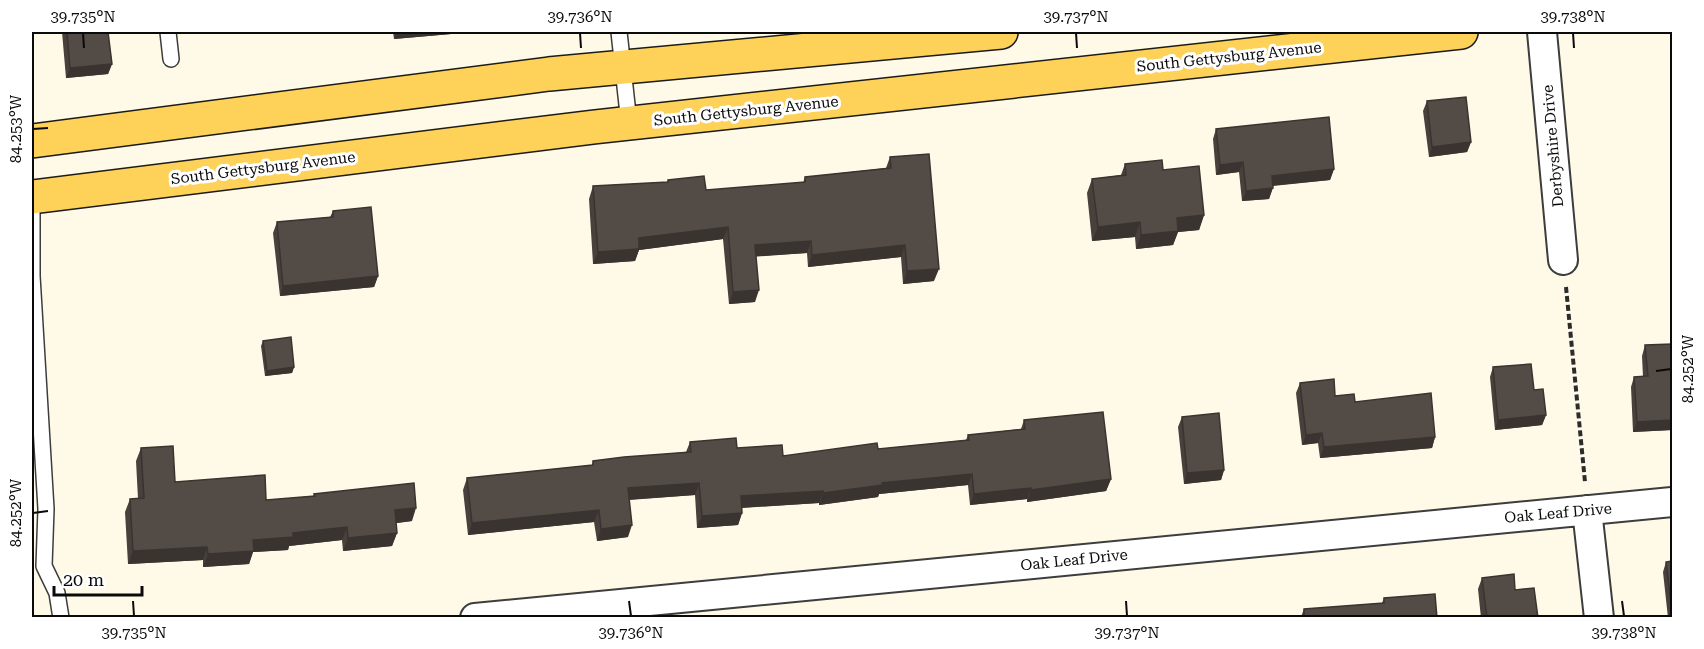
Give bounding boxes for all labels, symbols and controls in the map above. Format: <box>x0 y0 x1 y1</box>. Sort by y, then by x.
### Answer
text: 39.735°N <box>50 8 116 26</box>
text: 39.736°N <box>547 8 613 26</box>
text: 39.737°N <box>1043 8 1109 26</box>
text: 39.738°N <box>1540 8 1606 26</box>
street label: South Gettysburg Avenue <box>1136 38 1322 76</box>
street label: Derbyshire Drive <box>1539 84 1567 208</box>
street label: South Gettysburg Avenue <box>653 92 839 130</box>
text: 84.253°W <box>7 94 25 163</box>
street label: South Gettysburg Avenue <box>170 148 356 188</box>
text: 84.252°W <box>1679 334 1697 403</box>
text: 84.252°W <box>7 478 25 547</box>
street label: Oak Leaf Drive <box>1504 499 1612 527</box>
street label: Oak Leaf Drive <box>1019 545 1129 575</box>
scale bar <box>54 559 142 597</box>
text: 20 m <box>63 569 104 590</box>
text: 39.735°N <box>101 624 167 642</box>
text: 39.736°N <box>598 624 664 642</box>
text: 39.737°N <box>1094 624 1160 642</box>
text: 39.738°N <box>1591 624 1657 642</box>

